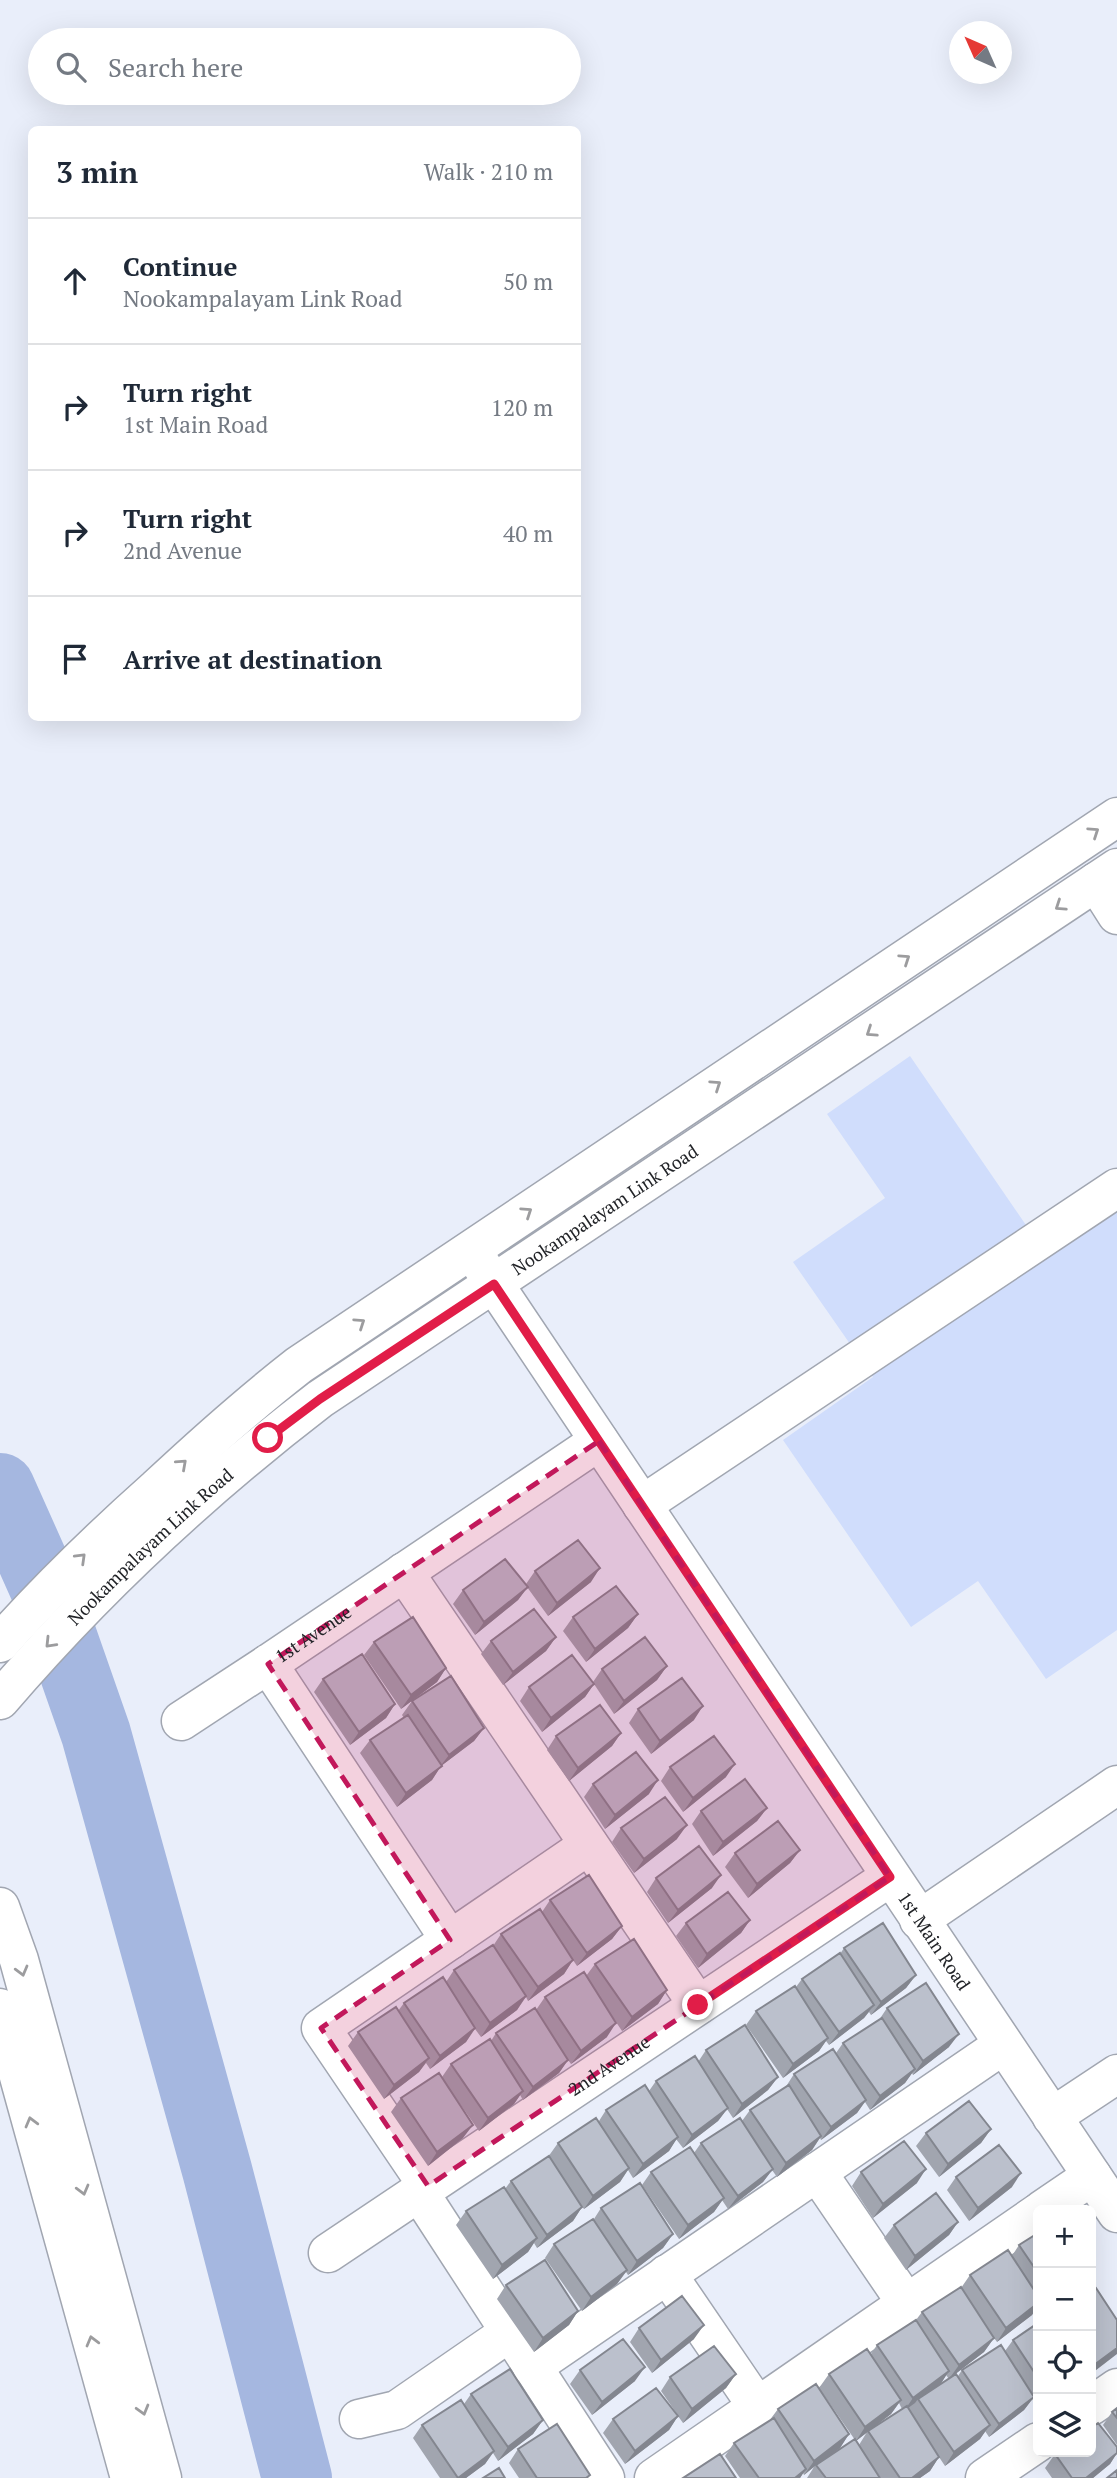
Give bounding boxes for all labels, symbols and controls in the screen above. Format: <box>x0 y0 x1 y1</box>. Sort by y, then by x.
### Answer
north arrow <box>949 21 1012 84</box>
search box <box>28 28 581 105</box>
icon: search <box>52 48 90 86</box>
text: Search here <box>108 50 243 84</box>
text: 3 min <box>56 152 138 192</box>
text: Walk · 210 m <box>424 156 553 187</box>
text: Continue <box>123 249 237 283</box>
icon: ahead <box>56 262 94 300</box>
text: 50 m <box>503 266 553 297</box>
text: Nookampalayam Link Road <box>123 283 402 314</box>
text: Turn right <box>123 375 252 409</box>
icon: right <box>56 388 94 426</box>
text: 120 m <box>491 392 553 423</box>
text: 1st Main Road <box>123 409 268 440</box>
text: Turn right <box>123 501 252 535</box>
icon: right <box>56 514 94 552</box>
text: 40 m <box>503 518 553 549</box>
text: 2nd Avenue <box>123 535 242 566</box>
icon: arrive <box>56 640 94 678</box>
text: Arrive at destination <box>123 642 382 676</box>
one-way arrow <box>1087 827 1100 840</box>
one-way arrow <box>1055 898 1068 910</box>
one-way arrow <box>898 954 911 967</box>
one-way arrow <box>866 1024 879 1036</box>
one-way arrow <box>709 1080 722 1093</box>
street label: Nookampalayam Link Road <box>507 1139 702 1280</box>
one-way arrow <box>520 1207 533 1220</box>
one-way arrow <box>353 1319 366 1332</box>
route start <box>252 1422 283 1453</box>
one-way arrow <box>174 1460 187 1473</box>
street label: Nookampalayam Link Road <box>62 1463 238 1630</box>
one-way arrow <box>73 1554 86 1567</box>
street label: 1st Avenue <box>270 1599 356 1668</box>
one-way arrow <box>46 1634 59 1647</box>
street label: 1st Main Road <box>893 1887 976 1995</box>
one-way arrow <box>14 1965 28 1977</box>
route end <box>682 1989 713 2020</box>
street label: 2nd Avenue <box>563 2029 654 2101</box>
one-way arrow <box>25 2116 40 2128</box>
one-way arrow <box>74 2184 89 2196</box>
map controls <box>1033 2205 1096 2457</box>
button: + <box>1033 2205 1096 2268</box>
button: − <box>1033 2268 1096 2331</box>
button: locate <box>1033 2331 1096 2394</box>
one-way arrow <box>86 2336 100 2348</box>
button: layers <box>1033 2394 1096 2457</box>
one-way arrow <box>135 2404 150 2416</box>

